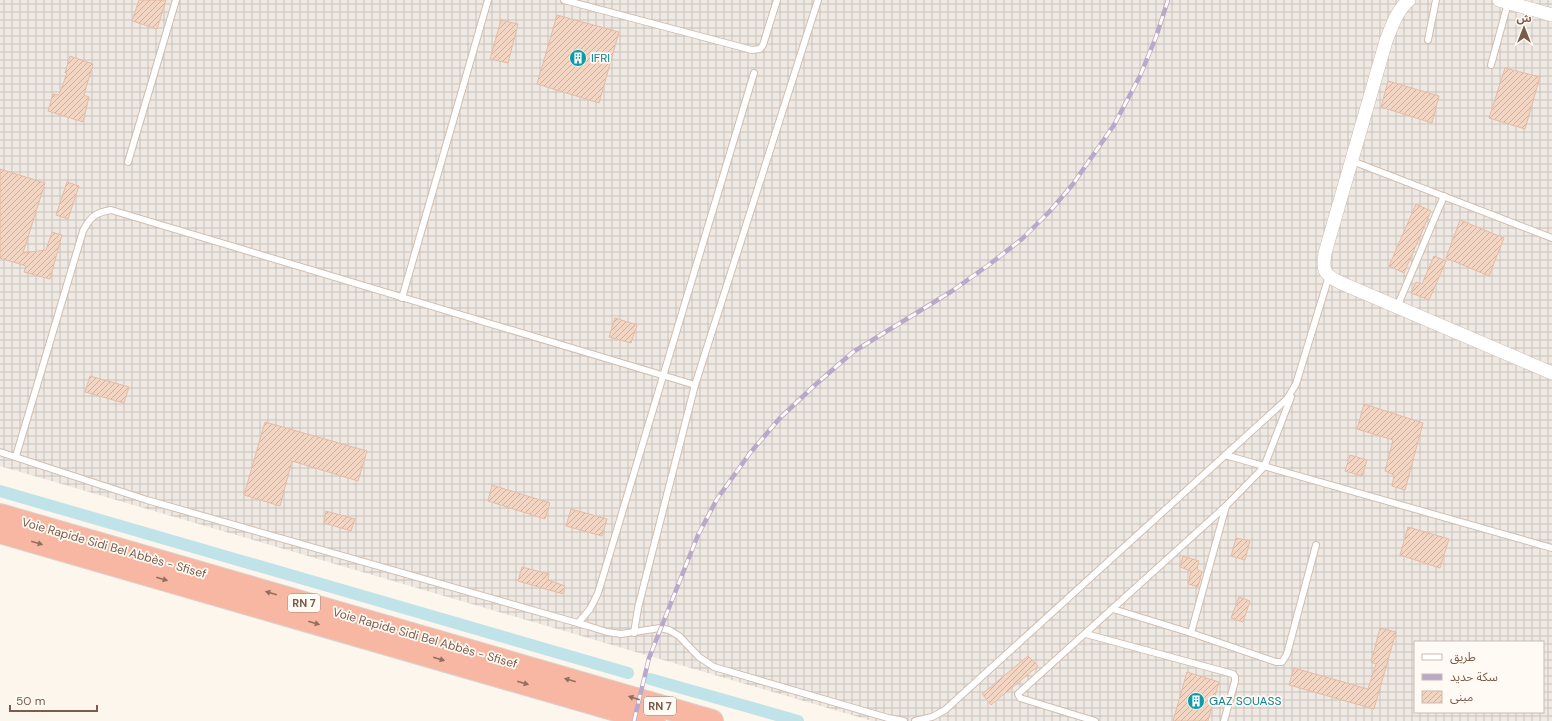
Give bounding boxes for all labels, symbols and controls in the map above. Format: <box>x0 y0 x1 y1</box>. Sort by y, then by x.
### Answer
north arrow <box>1504 8 1544 48</box>
text: ش <box>1516 11 1532 25</box>
building icon: IFRI <box>568 48 588 68</box>
place label: IFRI <box>591 50 610 66</box>
street label: Voie Rapide Sidi Bel Abbès - Sfisef <box>20 514 208 582</box>
one-way arrow <box>32 540 44 546</box>
one-way arrow <box>157 576 169 582</box>
one-way arrow <box>264 590 276 596</box>
road number: RN 7 <box>288 594 320 612</box>
street label: Voie Rapide Sidi Bel Abbès - Sfisef <box>331 604 519 672</box>
one-way arrow <box>308 620 320 626</box>
legend <box>1414 641 1544 713</box>
text: طريق <box>1450 649 1476 665</box>
one-way arrow <box>433 656 445 662</box>
text: سكة حديد <box>1450 669 1498 685</box>
one-way arrow <box>564 677 576 683</box>
one-way arrow <box>518 680 530 686</box>
scale bar <box>10 687 97 713</box>
text: مبنى <box>1450 689 1473 705</box>
building icon: GAZ SOUASS <box>1186 691 1206 711</box>
text: 50 m <box>16 693 45 709</box>
place label: GAZ SOUASS <box>1209 693 1281 709</box>
one-way arrow <box>628 695 640 701</box>
road number: RN 7 <box>644 697 676 715</box>

